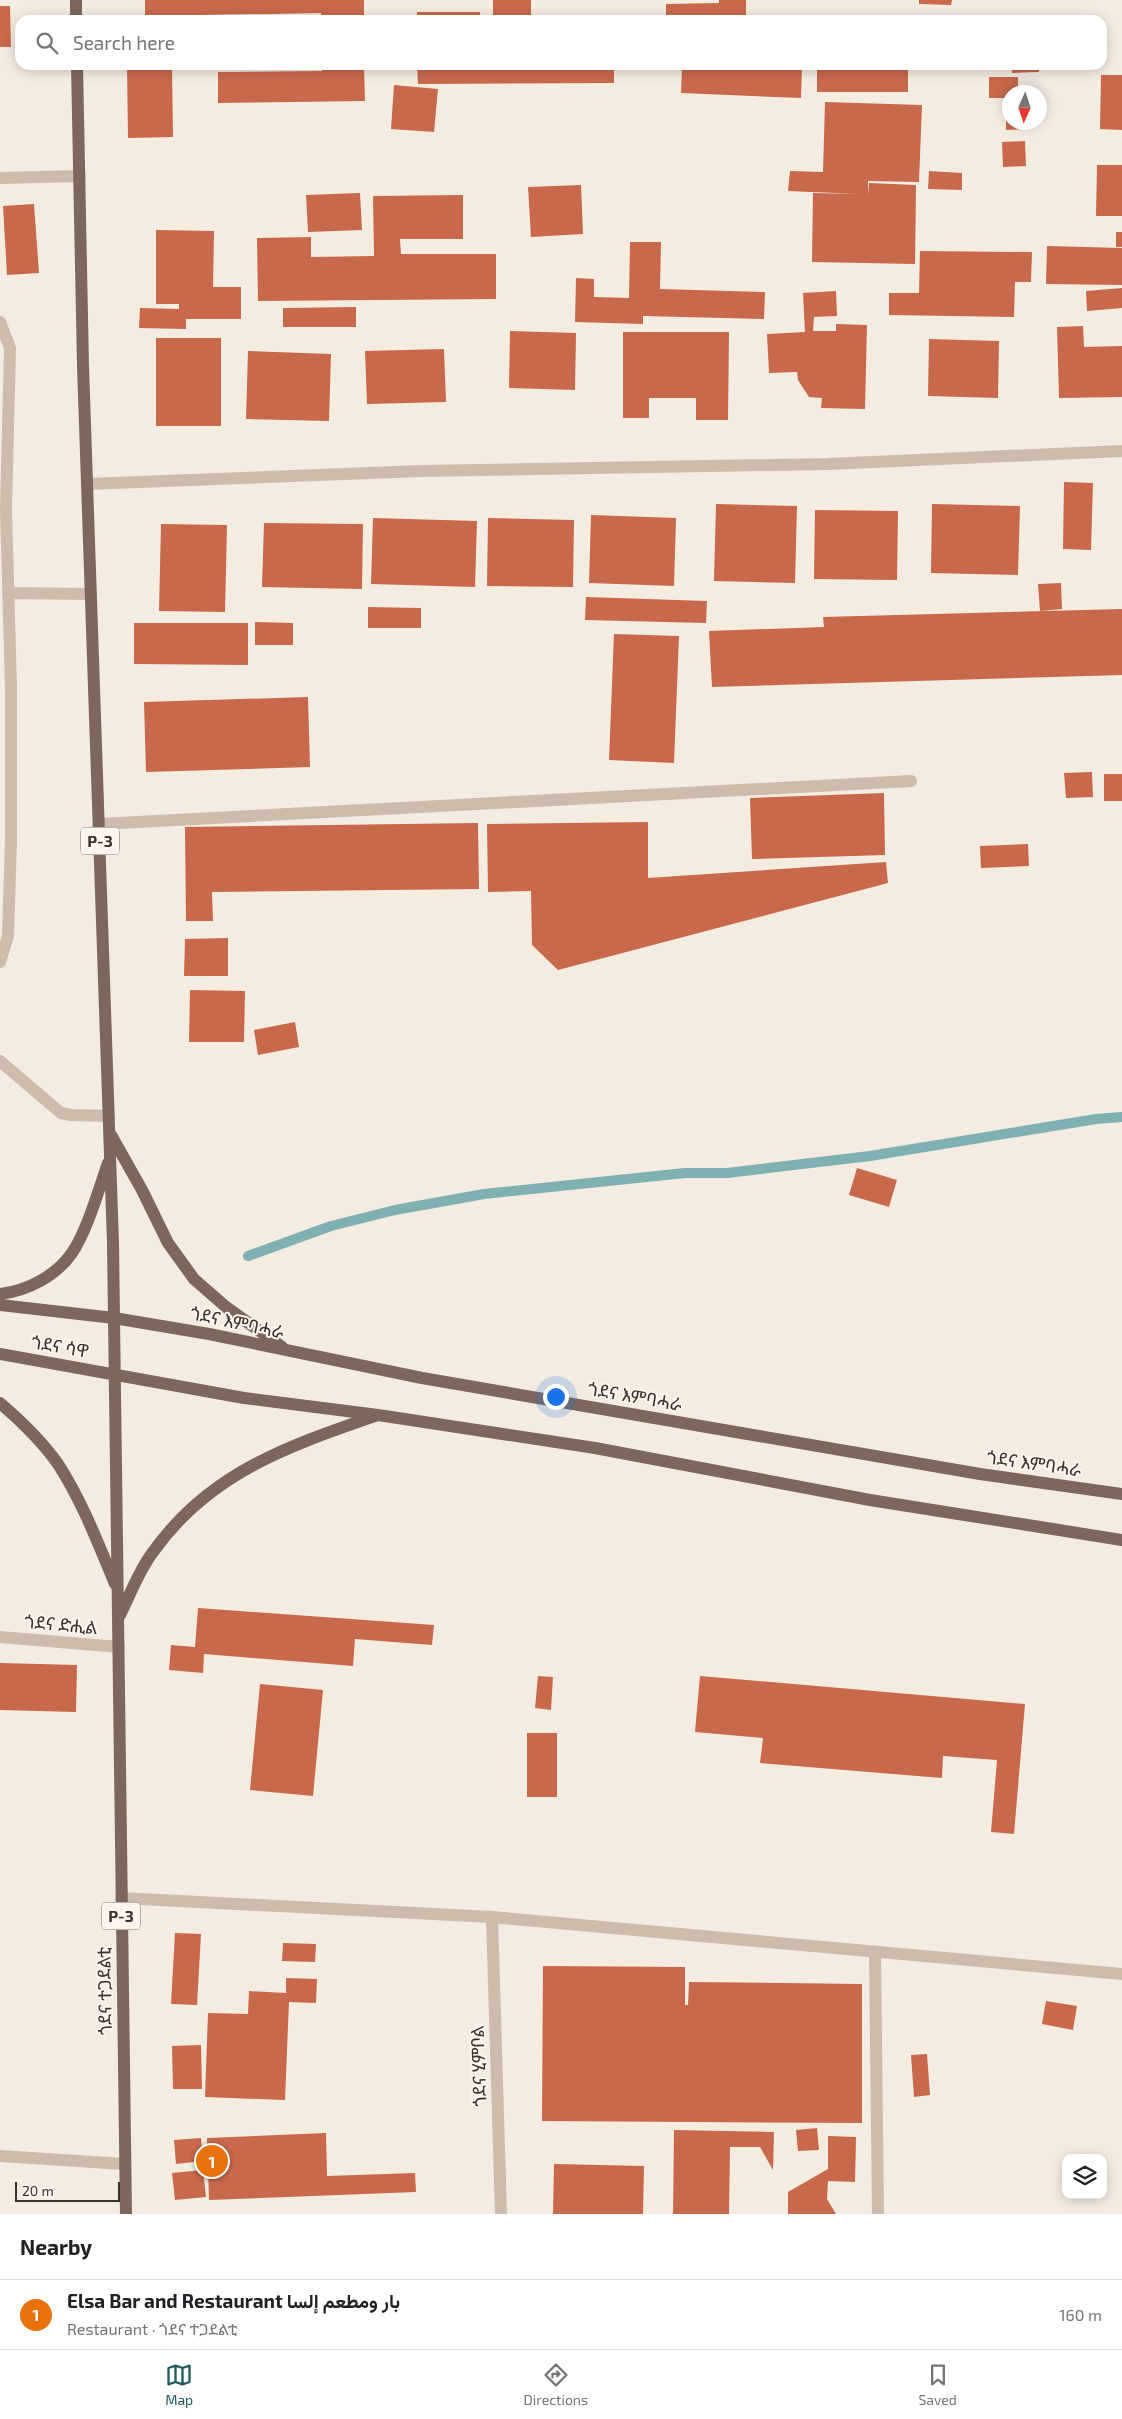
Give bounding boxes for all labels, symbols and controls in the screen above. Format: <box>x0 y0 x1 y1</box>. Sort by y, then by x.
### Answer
search box <box>15 15 1107 70</box>
icon: search <box>33 29 61 57</box>
text: Search here <box>73 31 175 54</box>
north arrow <box>1002 85 1047 130</box>
road number: P-3 <box>81 828 119 854</box>
street label: ጎደና እምባሓራ <box>188 1301 286 1343</box>
street label: ጎደና ሳዋ <box>30 1330 90 1362</box>
street label: ጎደና እምባሓራ <box>586 1377 684 1415</box>
your location <box>543 1384 569 1410</box>
street label: ጎደና እምባሓራ <box>985 1445 1083 1481</box>
street label: ጎደና ድሒል <box>24 1610 99 1638</box>
road number: P-3 <box>102 1902 140 1930</box>
street label: ጎደና ተጋደልቲ <box>92 1947 116 2035</box>
street label: ጎደና ሂምቦል <box>466 2025 490 2107</box>
pin: 1 <box>196 2142 228 2180</box>
map controls <box>1062 2154 1107 2199</box>
button: layers <box>1062 2154 1107 2199</box>
scale bar <box>15 2179 120 2202</box>
text: 20 m <box>22 2182 54 2199</box>
text: Nearby <box>20 2234 92 2259</box>
text: Elsa Bar and Restaurant بار ومطعم إلسا <box>67 2289 400 2312</box>
text: 1 <box>33 2305 39 2324</box>
text: 160 m <box>1059 2305 1102 2324</box>
text: Restaurant · ጎደና ተጋደልቲ <box>67 2319 237 2338</box>
tab: Map <box>165 2361 193 2408</box>
tab: Directions <box>524 2361 588 2408</box>
tab: Saved <box>918 2361 957 2408</box>

